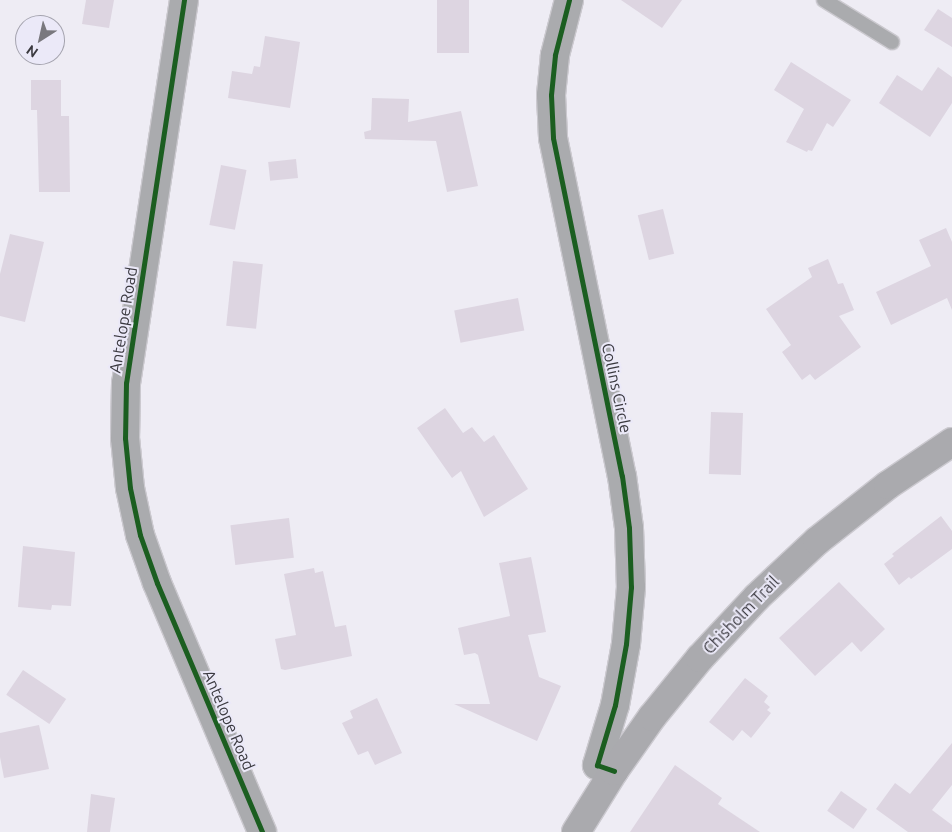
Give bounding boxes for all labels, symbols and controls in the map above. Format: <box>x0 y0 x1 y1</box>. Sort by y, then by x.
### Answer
north arrow <box>15 15 65 65</box>
text: N <box>23 42 41 61</box>
street label: Antelope Road <box>105 266 141 374</box>
street label: Collins Circle <box>598 341 636 435</box>
street label: Chisholm Trail <box>699 572 783 658</box>
street label: Antelope Road <box>199 667 259 773</box>

